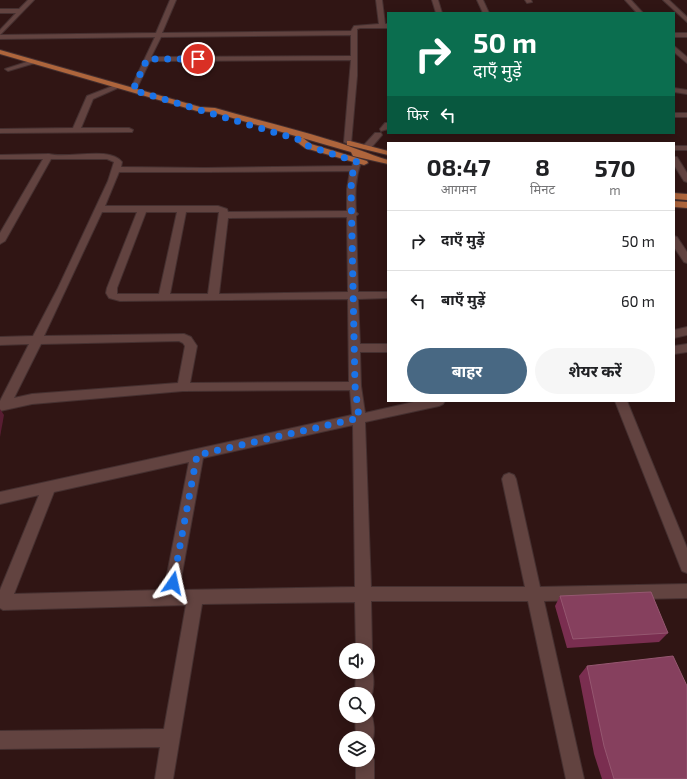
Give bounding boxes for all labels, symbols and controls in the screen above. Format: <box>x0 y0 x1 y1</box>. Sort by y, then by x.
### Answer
text: 50 m <box>473 25 537 59</box>
icon: right <box>407 28 459 80</box>
pin <box>181 42 215 76</box>
icon: arrive <box>187 48 209 70</box>
text: दाएँ मुड़ें <box>473 59 522 81</box>
icon: left <box>437 104 459 126</box>
text: फिर <box>407 105 429 123</box>
text: 08:47 <box>426 152 491 181</box>
text: 8 <box>535 152 550 181</box>
text: 570 <box>594 153 636 182</box>
text: आगमन <box>441 181 476 197</box>
text: मिनट <box>530 181 555 197</box>
text: m <box>609 182 621 198</box>
icon: right <box>407 230 429 252</box>
text: दाएँ मुड़ें <box>441 230 485 248</box>
text: 50 m <box>621 232 655 250</box>
icon: left <box>407 290 429 312</box>
text: बाएँ मुड़ें <box>441 290 485 308</box>
text: 60 m <box>621 292 655 310</box>
button: बाहर <box>407 348 527 394</box>
button: शेयर करें <box>535 348 655 394</box>
position arrow <box>152 562 194 604</box>
map controls <box>339 643 375 767</box>
button: sound <box>339 643 375 679</box>
button: search <box>339 687 375 723</box>
button: layers <box>339 731 375 767</box>

